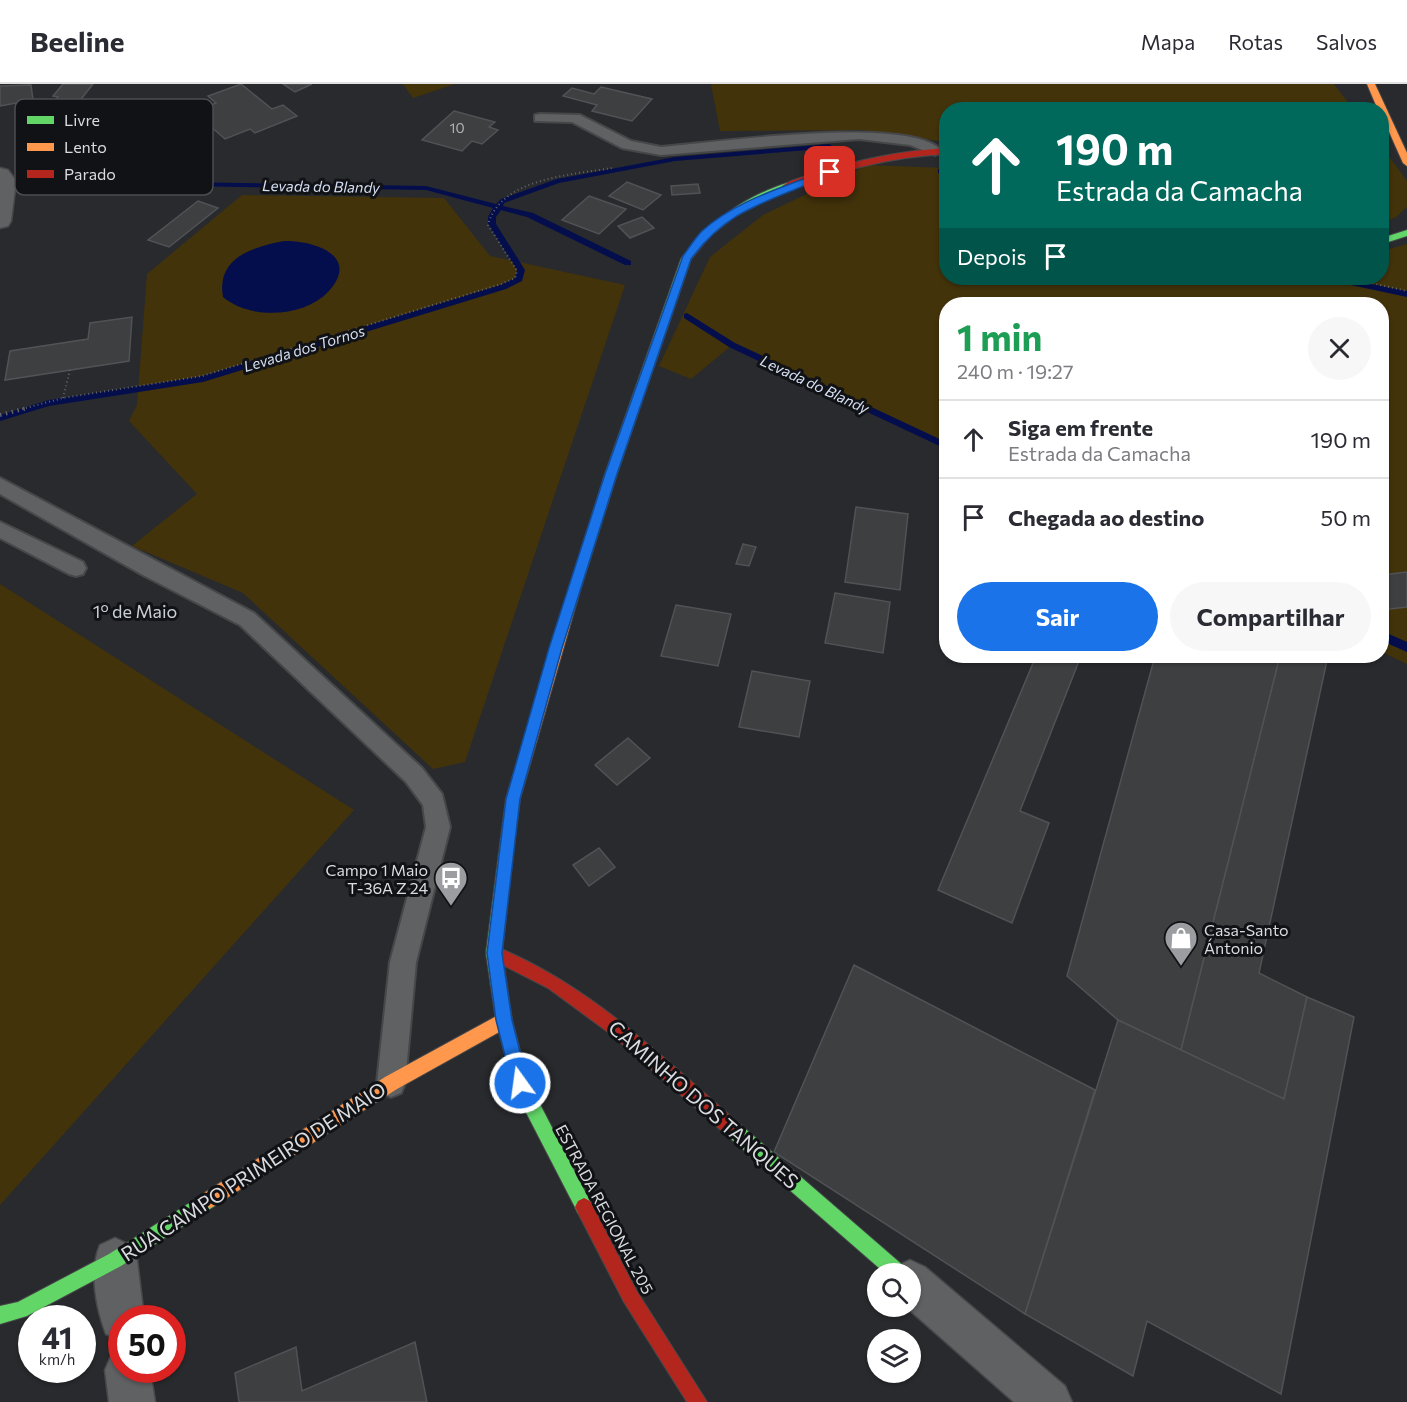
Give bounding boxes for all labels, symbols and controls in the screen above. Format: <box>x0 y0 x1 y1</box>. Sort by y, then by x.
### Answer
text: Beeline <box>30 24 124 58</box>
text: Mapa <box>1141 29 1195 54</box>
text: Rotas <box>1228 29 1283 54</box>
text: Salvos <box>1316 29 1377 54</box>
legend <box>15 99 213 195</box>
text: Livre <box>64 110 100 129</box>
house number: 10 <box>449 119 465 136</box>
text: 190 m <box>1056 122 1174 174</box>
icon: ahead <box>957 126 1035 204</box>
text: Lento <box>64 137 107 156</box>
pin <box>804 146 855 197</box>
icon: arrive <box>813 155 846 188</box>
text: Parado <box>64 164 116 183</box>
text: Estrada da Camacha <box>1056 174 1303 207</box>
water label: Levada do Blandy <box>262 176 381 196</box>
icon: arrive <box>1039 240 1072 273</box>
text: Depois <box>957 243 1027 270</box>
text: 1 min <box>957 314 1042 358</box>
button: close <box>1308 317 1371 380</box>
water label: Levada dos Tornos <box>241 321 367 375</box>
water label: Levada do Blandy <box>758 351 873 418</box>
text: 240 m · 19:27 <box>957 359 1073 383</box>
text: Siga em frente <box>1008 414 1153 441</box>
icon: ahead <box>957 423 990 456</box>
text: 190 m <box>1310 426 1371 453</box>
text: Estrada da Camacha <box>1008 441 1191 465</box>
icon: arrive <box>957 501 990 534</box>
text: Chegada ao destino <box>1008 504 1204 531</box>
text: 50 m <box>1321 504 1371 531</box>
button: Sair <box>957 582 1158 651</box>
button: Compartilhar <box>1170 582 1371 651</box>
district label: 1º de Maio <box>93 600 177 622</box>
place label: Campo 1 Maio T-36A Z 24 <box>326 860 428 897</box>
bus stop icon: Campo 1 Maio T-36A Z 24 <box>433 860 469 907</box>
shop icon: Casa-Santo Ántonio <box>1163 920 1199 967</box>
place label: Casa-Santo Ántonio <box>1204 920 1289 957</box>
street label: CAMINHO DOS TANQUES <box>604 1015 804 1193</box>
position arrow <box>488 1051 552 1115</box>
street label: RUA CAMPO PRIMEIRO DE MAIO <box>116 1076 390 1266</box>
street label: ESTRADA REGIONAL 205 <box>552 1121 658 1297</box>
map controls <box>867 1263 921 1383</box>
button: search <box>867 1263 921 1317</box>
speed limit sign: 50 <box>108 1305 186 1383</box>
text: 41 <box>41 1318 73 1355</box>
button: layers <box>867 1329 921 1383</box>
text: km/h <box>39 1350 75 1368</box>

